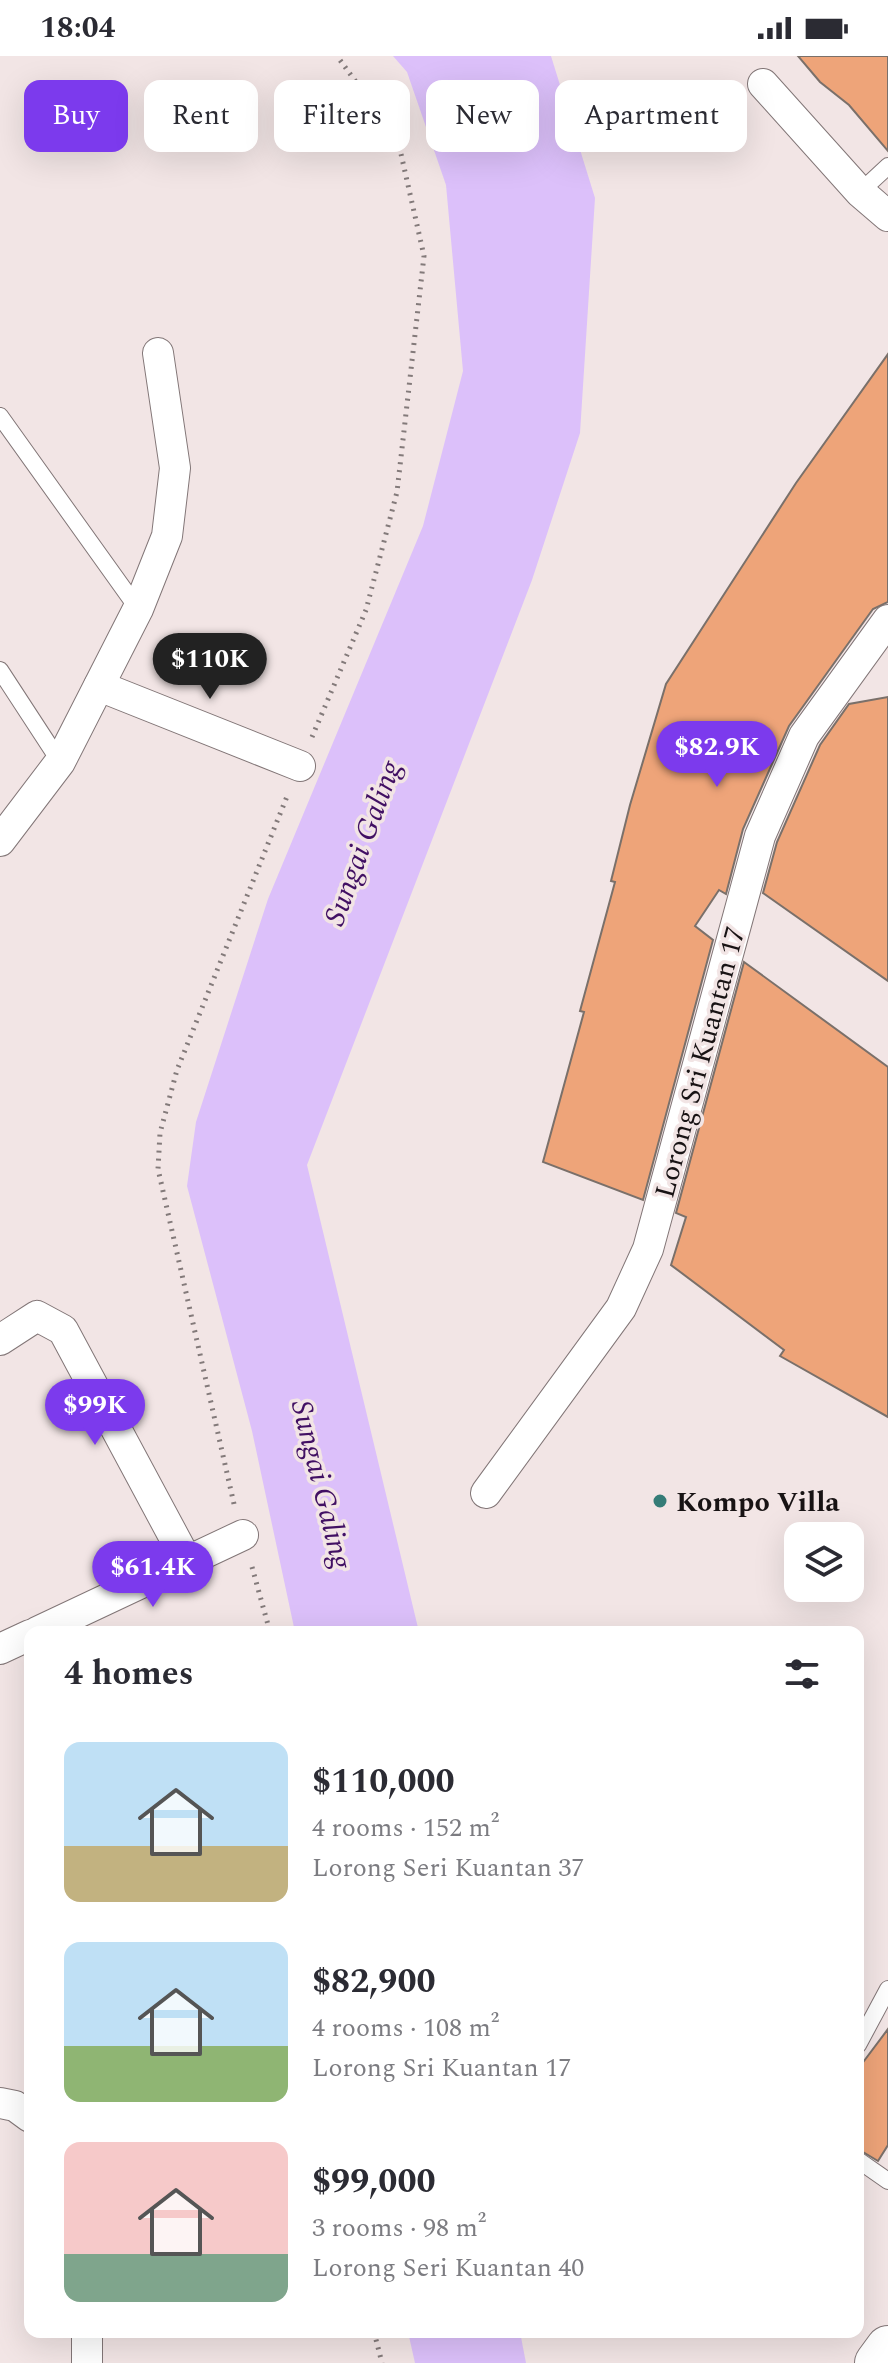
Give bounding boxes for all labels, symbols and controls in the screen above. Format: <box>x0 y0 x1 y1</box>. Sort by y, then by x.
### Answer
text: 18:04 <box>40 5 115 51</box>
chip: Buy <box>24 80 128 152</box>
chip: Rent <box>144 80 258 152</box>
chip: Filters <box>274 80 410 152</box>
chip: New <box>426 80 539 152</box>
chip: Apartment <box>555 80 747 152</box>
pin: $110K <box>154 633 266 701</box>
text: $110K <box>171 639 249 679</box>
pin: $82.9K <box>652 721 782 789</box>
text: $82.9K <box>674 727 760 767</box>
water label: Sungai Galing <box>312 753 415 932</box>
street label: Lorong Sri Kuantan 17 <box>644 922 757 1203</box>
pin: $99K <box>48 1379 142 1447</box>
text: $99K <box>63 1385 127 1425</box>
water label: Sungai Galing <box>278 1395 365 1575</box>
place label: Kompo Villa <box>676 1481 840 1524</box>
marker: Kompo Villa <box>651 1492 669 1510</box>
map controls <box>784 1522 864 1602</box>
button: layers <box>784 1522 864 1602</box>
pin: $61.4K <box>88 1541 218 1609</box>
text: $61.4K <box>110 1547 196 1587</box>
text: 4 homes <box>64 1648 194 1700</box>
icon: filters <box>780 1652 824 1696</box>
text: $110,000 <box>312 1756 455 1808</box>
icon: home <box>128 1774 224 1870</box>
text: 4 rooms · 152 m² <box>312 1808 499 1848</box>
text: Lorong Seri Kuantan 37 <box>312 1848 584 1888</box>
text: $82,900 <box>312 1956 436 2008</box>
icon: home <box>128 1974 224 2070</box>
text: 4 rooms · 108 m² <box>312 2008 499 2048</box>
text: Lorong Sri Kuantan 17 <box>312 2048 571 2088</box>
text: $99,000 <box>312 2156 436 2208</box>
icon: home <box>128 2174 224 2270</box>
text: 3 rooms · 98 m² <box>312 2208 486 2248</box>
text: Lorong Seri Kuantan 40 <box>312 2248 584 2288</box>

